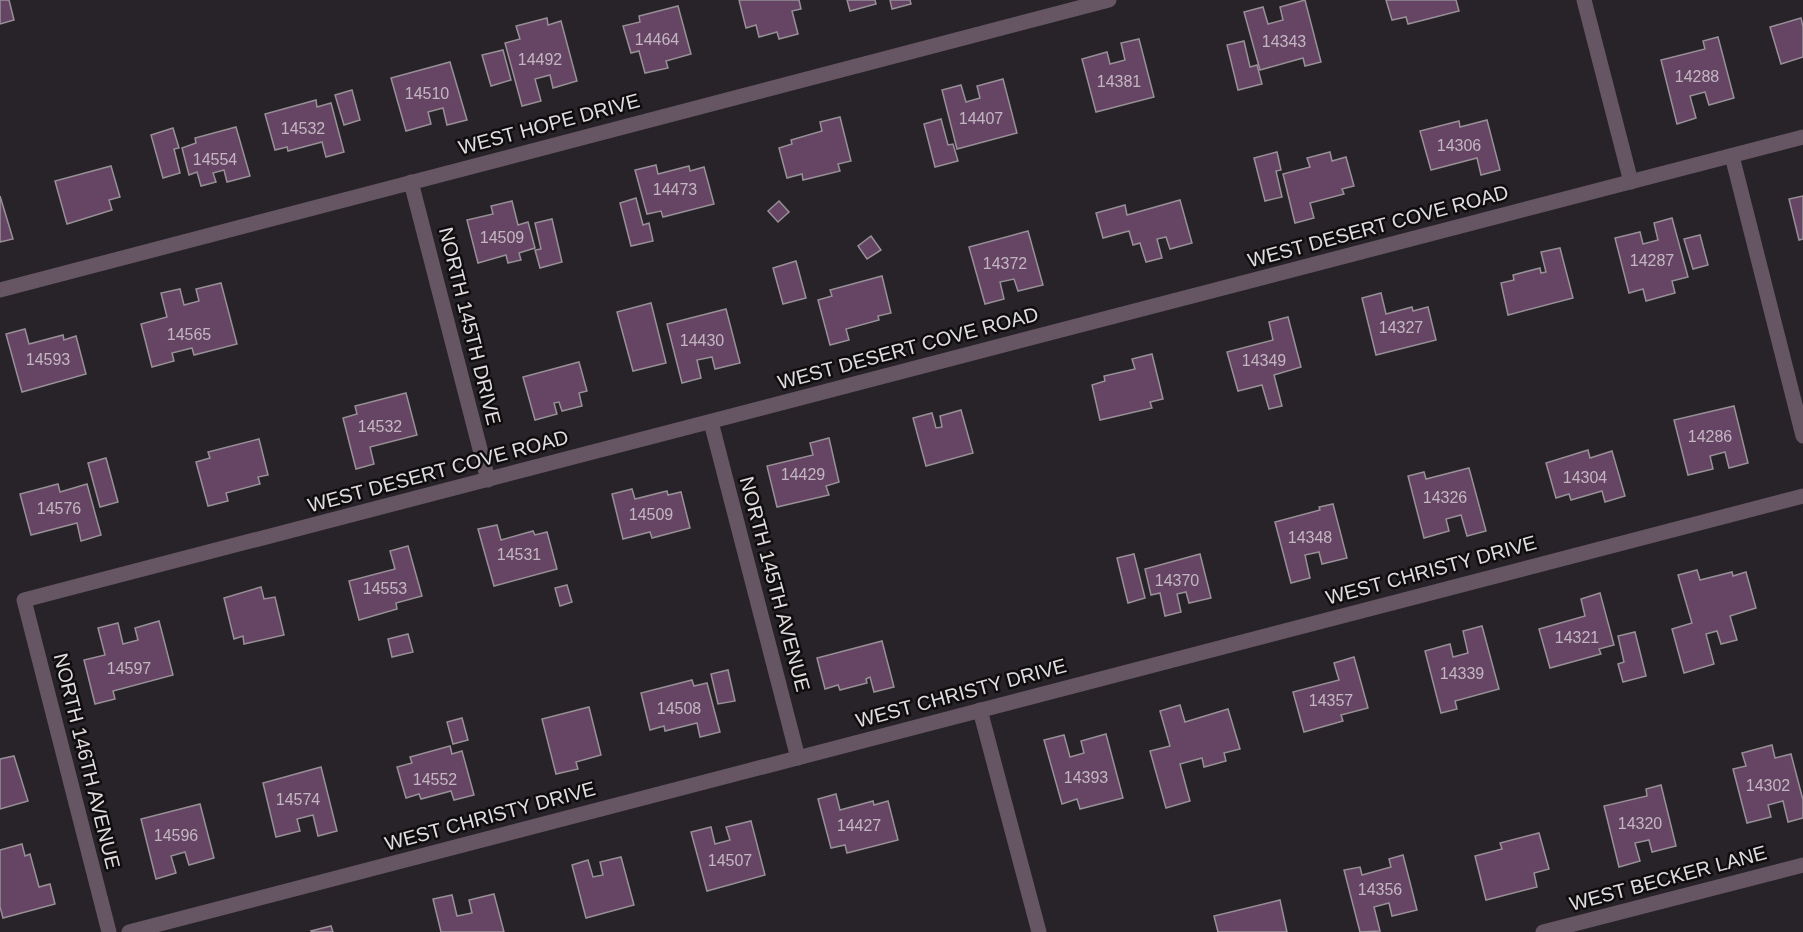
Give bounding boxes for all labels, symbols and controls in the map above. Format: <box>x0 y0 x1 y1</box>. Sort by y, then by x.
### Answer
house number: 14464 <box>635 31 679 48</box>
house number: 14343 <box>1262 33 1306 50</box>
house number: 14492 <box>518 51 562 68</box>
house number: 14288 <box>1675 68 1719 85</box>
house number: 14381 <box>1097 73 1141 90</box>
house number: 14510 <box>405 85 449 102</box>
street label: WEST HOPE DRIVE <box>456 89 642 159</box>
house number: 14407 <box>959 110 1003 127</box>
house number: 14532 <box>281 120 325 137</box>
house number: 14306 <box>1437 137 1481 154</box>
house number: 14554 <box>193 151 237 168</box>
house number: 14473 <box>653 181 697 198</box>
street label: WEST DESERT COVE ROAD <box>1245 181 1511 271</box>
street label: NORTH 145TH DRIVE <box>435 225 505 427</box>
house number: 14509 <box>480 229 524 246</box>
house number: 14287 <box>1630 252 1674 269</box>
house number: 14372 <box>983 255 1027 272</box>
street label: WEST DESERT COVE ROAD <box>775 303 1041 393</box>
house number: 14327 <box>1379 319 1423 336</box>
house number: 14565 <box>167 326 211 343</box>
house number: 14430 <box>680 332 724 349</box>
house number: 14593 <box>26 351 70 368</box>
house number: 14349 <box>1242 352 1286 369</box>
house number: 14532 <box>358 418 402 435</box>
street label: WEST DESERT COVE ROAD <box>305 426 571 516</box>
house number: 14286 <box>1688 428 1732 445</box>
house number: 14429 <box>781 466 825 483</box>
house number: 14304 <box>1563 469 1607 486</box>
street label: NORTH 145TH AVENUE <box>736 474 814 694</box>
house number: 14326 <box>1423 489 1467 506</box>
house number: 14576 <box>37 500 81 517</box>
house number: 14509 <box>629 506 673 523</box>
house number: 14348 <box>1288 529 1332 546</box>
street label: WEST CHRISTY DRIVE <box>1323 531 1539 609</box>
house number: 14531 <box>497 546 541 563</box>
house number: 14370 <box>1155 572 1199 589</box>
house number: 14553 <box>363 580 407 597</box>
house number: 14321 <box>1555 629 1599 646</box>
street label: NORTH 146TH AVENUE <box>50 651 124 871</box>
street label: WEST CHRISTY DRIVE <box>853 654 1069 732</box>
house number: 14597 <box>107 660 151 677</box>
house number: 14339 <box>1440 665 1484 682</box>
house number: 14357 <box>1309 692 1353 709</box>
house number: 14508 <box>657 700 701 717</box>
house number: 14393 <box>1064 769 1108 786</box>
house number: 14552 <box>413 771 457 788</box>
street label: WEST CHRISTY DRIVE <box>382 777 598 855</box>
house number: 14302 <box>1746 777 1790 794</box>
house number: 14574 <box>276 791 320 808</box>
house number: 14320 <box>1618 815 1662 832</box>
house number: 14427 <box>837 817 881 834</box>
house number: 14596 <box>154 827 198 844</box>
street label: WEST BECKER LANE <box>1567 841 1769 915</box>
house number: 14507 <box>708 852 752 869</box>
house number: 14356 <box>1358 881 1402 898</box>

